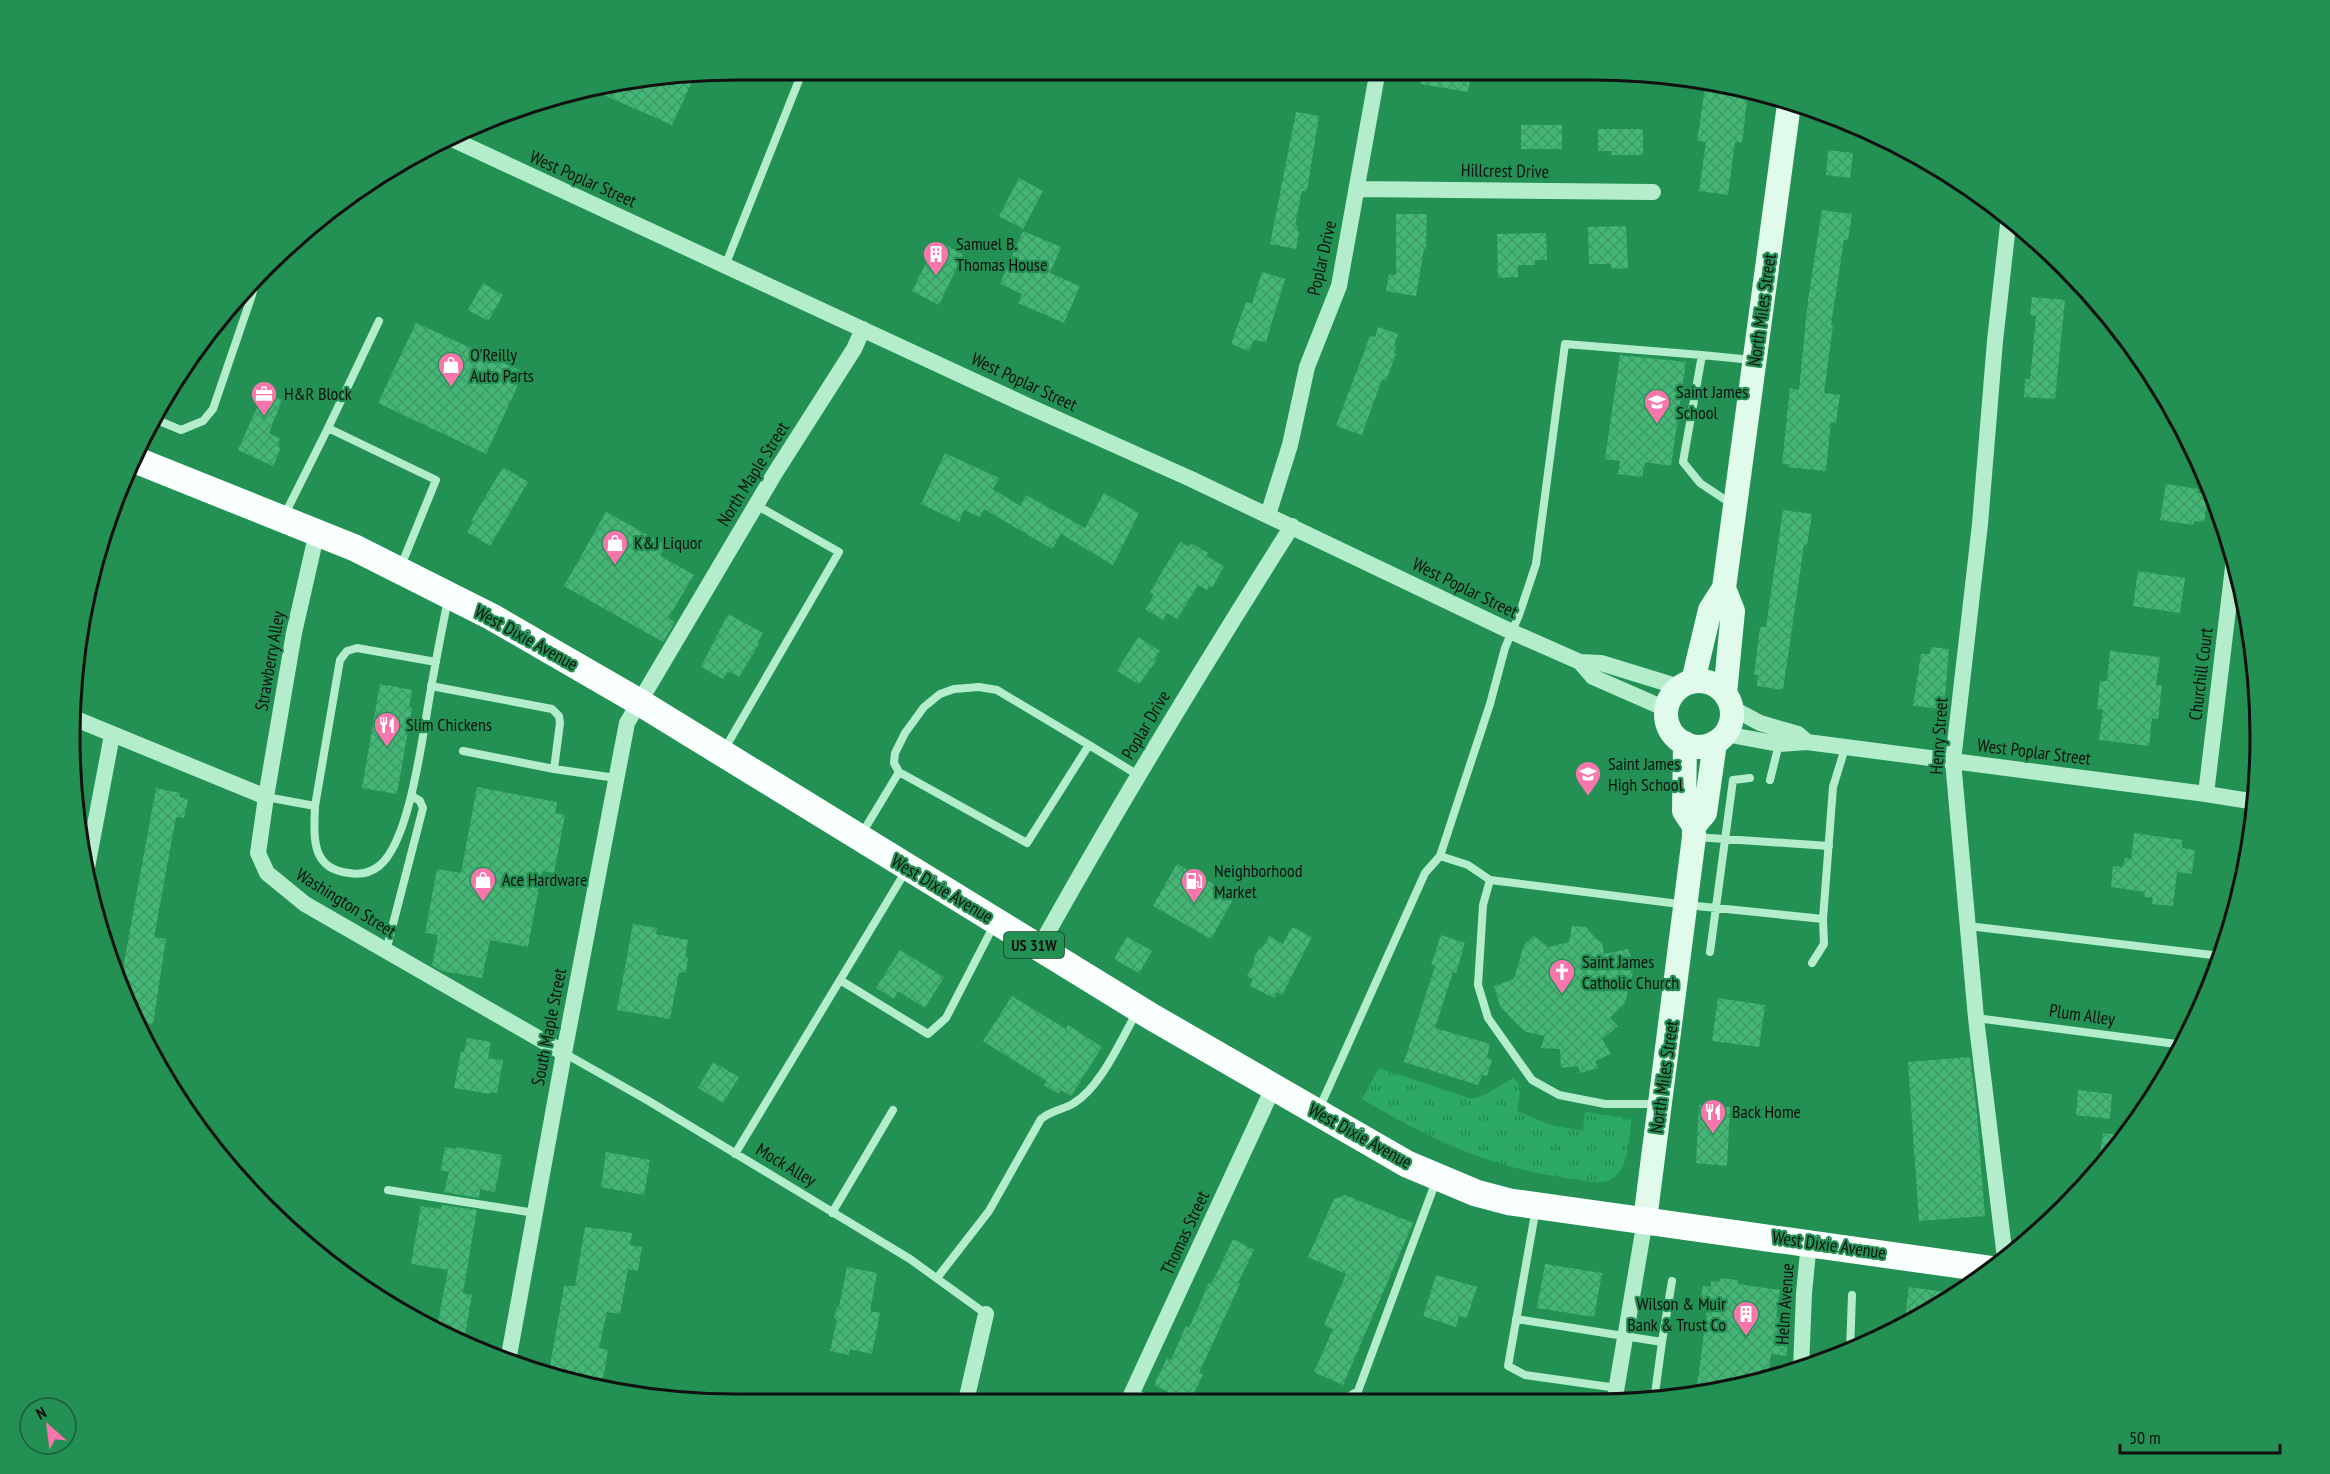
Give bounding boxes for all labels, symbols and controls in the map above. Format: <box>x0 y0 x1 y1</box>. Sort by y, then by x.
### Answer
street label: West Poplar Street <box>526 145 640 212</box>
street label: Hillcrest Drive <box>1461 158 1549 183</box>
street label: Poplar Drive <box>1302 218 1341 298</box>
place label: Samuel B. Thomas House <box>956 232 1047 276</box>
building icon: Samuel B. Thomas House <box>921 239 951 277</box>
street label: North Miles Street <box>1742 252 1781 368</box>
place label: O'Reilly Auto Parts <box>470 343 534 387</box>
street label: West Poplar Street <box>968 347 1081 416</box>
shop icon: O'Reilly Auto Parts <box>436 350 466 388</box>
office icon: H&R Block <box>249 379 279 417</box>
place label: Saint James School <box>1676 380 1748 424</box>
place label: H&R Block <box>284 382 352 405</box>
school or university icon: Saint James School <box>1642 387 1672 425</box>
street label: North Maple Street <box>711 417 794 530</box>
shop icon: K&J Liquor <box>600 528 630 566</box>
place label: K&J Liquor <box>634 531 703 554</box>
street label: West Poplar Street <box>1409 552 1522 623</box>
street label: West Dixie Avenue <box>471 600 582 675</box>
street label: Strawberry Alley <box>249 609 290 713</box>
street label: Churchill Court <box>2183 626 2218 721</box>
street label: Poplar Drive <box>1116 686 1175 763</box>
street label: Henry Street <box>1924 697 1953 775</box>
restaurant icon: Slim Chickens <box>372 710 402 748</box>
place label: Slim Chickens <box>406 713 492 736</box>
street label: West Poplar Street <box>1976 733 2092 770</box>
place label: Saint James High School <box>1608 752 1684 796</box>
school or university icon: Saint James High School <box>1573 759 1603 797</box>
street label: West Dixie Avenue <box>887 849 997 928</box>
place label: Neighborhood Market <box>1214 859 1303 903</box>
street label: Washington Street <box>292 863 401 943</box>
shop icon: Ace Hardware <box>468 865 498 903</box>
fuel station icon: Neighborhood Market <box>1179 866 1209 904</box>
place label: Ace Hardware <box>502 868 587 891</box>
road number: US 31W <box>1004 932 1064 958</box>
place label: Saint James Catholic Church <box>1582 950 1679 994</box>
church icon: Saint James Catholic Church <box>1547 957 1577 995</box>
street label: South Maple Street <box>526 966 571 1088</box>
street label: Plum Alley <box>2048 999 2117 1031</box>
street label: North Miles Street <box>1644 1019 1683 1135</box>
restaurant icon: Back Home <box>1698 1097 1728 1135</box>
street label: West Dixie Avenue <box>1305 1098 1416 1173</box>
place label: Back Home <box>1732 1100 1801 1123</box>
street label: Mock Alley <box>752 1138 821 1192</box>
street label: Thomas Street <box>1155 1187 1214 1278</box>
street label: West Dixie Avenue <box>1771 1225 1887 1264</box>
street label: Helm Avenue <box>1770 1262 1799 1346</box>
place label: Wilson & Muir Bank & Trust Co <box>1627 1292 1726 1336</box>
building icon: Wilson & Muir Bank & Trust Co <box>1731 1299 1761 1337</box>
north arrow <box>18 1396 78 1456</box>
text: N <box>32 1402 49 1424</box>
scale bar <box>2120 1417 2280 1455</box>
text: 50 m <box>2129 1426 2161 1449</box>

